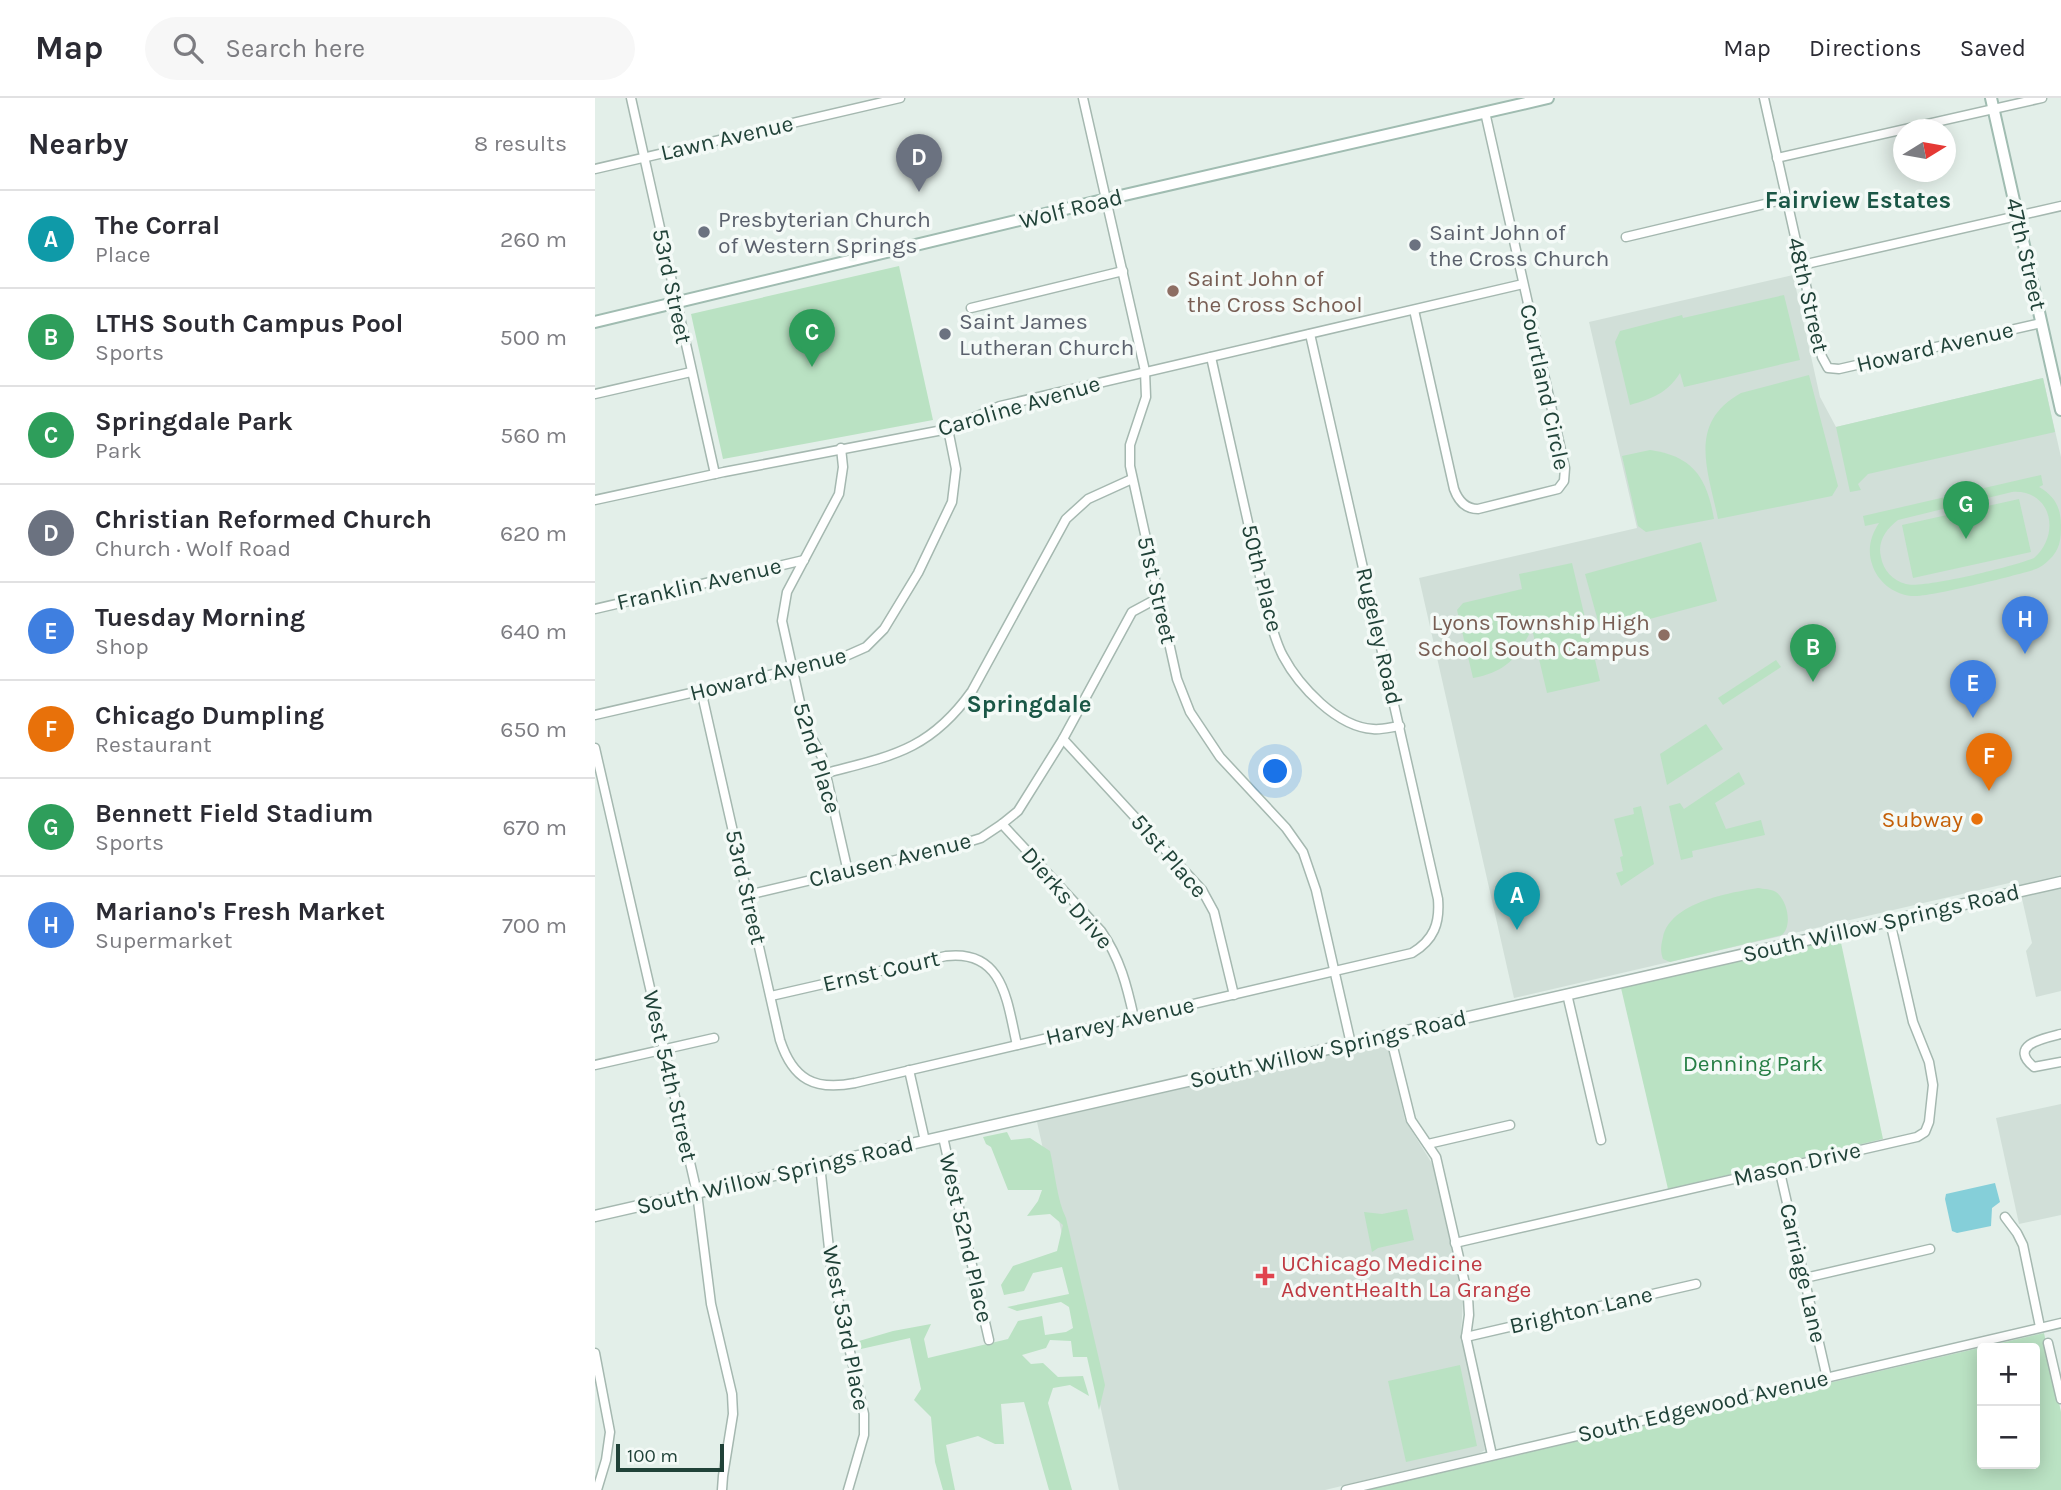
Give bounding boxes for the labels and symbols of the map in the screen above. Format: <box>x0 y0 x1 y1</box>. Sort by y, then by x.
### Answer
street label: Lawn Avenue <box>658 110 796 166</box>
north arrow <box>1893 119 1956 182</box>
pin: D <box>896 134 942 192</box>
street label: Wolf Road <box>1017 183 1125 235</box>
district label: Fairview Estates <box>1765 186 1951 214</box>
street label: 47th Street <box>2000 195 2052 313</box>
place label: Presbyterian Church of Western Springs <box>718 206 931 259</box>
place label: Saint John of the Cross Church <box>1429 219 1609 272</box>
marker: Presbyterian Church of Western Springs <box>696 224 712 240</box>
street label: 53rd Street <box>647 226 697 346</box>
street label: 48th Street <box>1782 234 1835 356</box>
marker: Saint John of the Cross Church <box>1407 237 1423 253</box>
place label: Saint John of the Cross School <box>1187 265 1363 318</box>
marker: Saint John of the Cross School <box>1165 283 1181 299</box>
street label: Courtland Circle <box>1514 302 1576 472</box>
place label: Saint James Lutheran Church <box>959 308 1134 361</box>
pin: C <box>789 309 835 367</box>
street label: Howard Avenue <box>1854 316 2016 378</box>
marker: Saint James Lutheran Church <box>937 326 953 342</box>
street label: Caroline Avenue <box>935 370 1103 442</box>
pin: G <box>1943 481 1989 539</box>
street label: 50th Place <box>1236 521 1288 635</box>
street label: 51st Street <box>1131 533 1183 647</box>
street label: Franklin Avenue <box>614 552 784 616</box>
street label: Rugeley Road <box>1350 565 1408 707</box>
pin: H <box>2002 596 2048 654</box>
place label: Lyons Township High School South Campus <box>1417 609 1650 662</box>
pin: B <box>1790 624 1836 682</box>
marker: Lyons Township High School South Campus <box>1656 627 1672 643</box>
street label: Howard Avenue <box>687 642 849 706</box>
pin: E <box>1950 660 1996 718</box>
district label: Springdale <box>967 690 1091 718</box>
street label: 52nd Place <box>787 699 847 817</box>
pin: F <box>1966 733 2012 791</box>
your location <box>1258 754 1292 788</box>
place label: Subway <box>1882 806 1963 833</box>
street label: 51st Place <box>1125 809 1213 903</box>
marker: Subway <box>1969 811 1985 827</box>
street label: 53rd Street <box>720 827 772 947</box>
street label: Clausen Avenue <box>806 827 974 893</box>
street label: Dierks Drive <box>1015 841 1119 955</box>
pin: A <box>1494 872 1540 930</box>
street label: South Willow Springs Road <box>1740 878 2022 968</box>
street label: Ernst Court <box>820 944 942 998</box>
street label: West 54th Street <box>637 988 703 1165</box>
street label: Harvey Avenue <box>1043 991 1197 1051</box>
street label: South Willow Springs Road <box>1187 1004 1469 1094</box>
park label: Denning Park <box>1683 1050 1823 1077</box>
street label: South Willow Springs Road <box>634 1130 916 1220</box>
street label: Mason Drive <box>1731 1136 1863 1192</box>
street label: West 52nd Place <box>933 1151 999 1325</box>
street label: Carriage Lane <box>1774 1201 1832 1345</box>
street label: West 53rd Place <box>817 1243 875 1413</box>
place label: UChicago Medicine AdventHealth La Grange <box>1281 1250 1531 1303</box>
marker: UChicago Medicine AdventHealth La Grange <box>1255 1266 1275 1286</box>
street label: Brighton Lane <box>1507 1280 1655 1340</box>
street label: South Edgewood Avenue <box>1575 1364 1831 1448</box>
scale bar <box>616 1441 725 1473</box>

